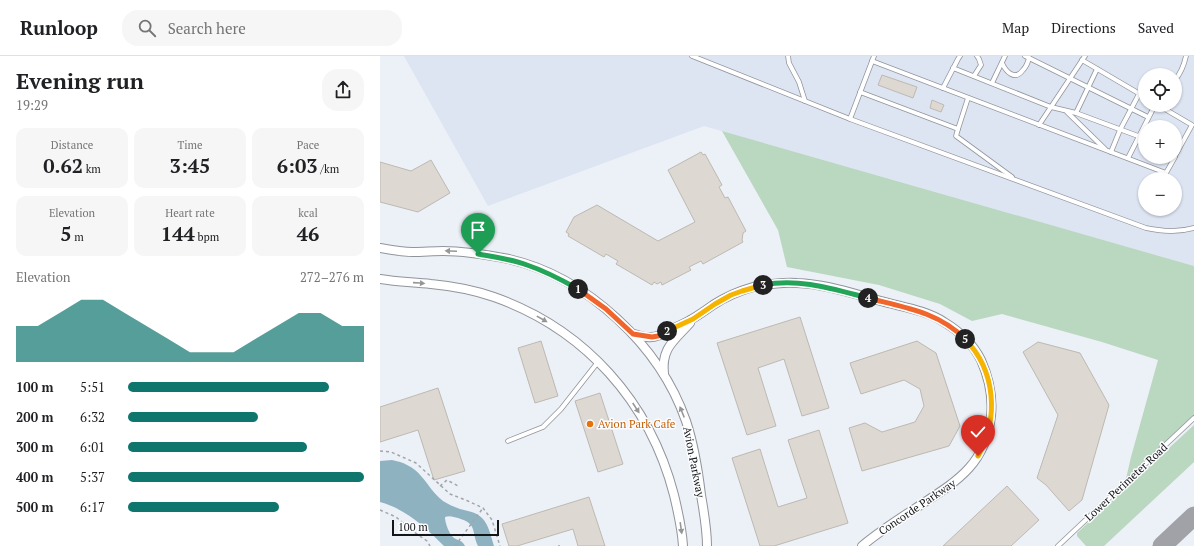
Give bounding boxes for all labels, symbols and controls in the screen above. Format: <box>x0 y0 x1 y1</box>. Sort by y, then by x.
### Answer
search box <box>122 10 402 46</box>
text: Runloop <box>20 15 98 40</box>
icon: search <box>136 17 158 39</box>
text: Search here <box>168 18 246 38</box>
text: Map <box>1002 18 1029 37</box>
text: Directions <box>1051 18 1116 37</box>
text: Saved <box>1138 18 1174 37</box>
text: Evening run <box>16 66 144 95</box>
map controls <box>1138 68 1182 216</box>
button: locate <box>1138 68 1182 112</box>
button: share <box>322 69 364 111</box>
text: 19:29 <box>16 96 48 114</box>
button: + <box>1138 120 1182 164</box>
text: Distance <box>51 138 93 152</box>
text: Time <box>177 138 203 152</box>
text: Pace <box>297 138 319 152</box>
text: 0.62 <box>43 152 83 179</box>
text: 3:45 <box>170 152 210 179</box>
text: 6:03 <box>277 152 318 179</box>
text: km <box>83 162 101 176</box>
text: /km <box>318 162 339 176</box>
button: − <box>1138 172 1182 216</box>
text: Elevation <box>49 206 95 220</box>
text: Heart rate <box>165 206 215 220</box>
text: kcal <box>298 206 318 220</box>
pin <box>461 213 495 254</box>
icon: arrive <box>467 219 489 241</box>
text: 5 <box>60 220 72 247</box>
text: 144 <box>161 220 195 247</box>
text: 46 <box>297 220 319 247</box>
text: m <box>72 230 84 244</box>
text: bpm <box>195 230 219 244</box>
one-way arrow <box>445 248 457 255</box>
text: Elevation <box>16 268 71 286</box>
text: 272–276 m <box>300 268 364 286</box>
pin: 3 <box>753 275 773 295</box>
text: 3 <box>760 278 766 292</box>
one-way arrow <box>413 279 425 286</box>
pin: 1 <box>568 279 588 299</box>
text: 1 <box>575 282 581 296</box>
pin: 4 <box>858 288 878 308</box>
text: 4 <box>865 291 871 305</box>
one-way arrow <box>536 316 548 323</box>
pin: 2 <box>657 321 677 341</box>
text: 2 <box>664 324 670 338</box>
pin: 5 <box>955 329 975 349</box>
text: 5 <box>962 332 968 346</box>
text: 100 m <box>16 378 54 396</box>
text: 5:51 <box>80 378 105 396</box>
one-way arrow <box>632 403 640 413</box>
one-way arrow <box>679 405 685 417</box>
text: 200 m <box>16 408 54 426</box>
text: 6:32 <box>80 408 105 426</box>
pin <box>961 415 995 456</box>
place label: Avion Park Cafe <box>598 417 676 431</box>
marker: Avion Park Cafe <box>585 419 595 429</box>
icon: check <box>967 421 989 443</box>
street label: Avion Parkway <box>680 425 708 499</box>
text: 300 m <box>16 438 54 456</box>
text: 6:01 <box>80 438 105 456</box>
street label: Lower Perimeter Road <box>1082 440 1170 524</box>
text: 400 m <box>16 468 54 486</box>
text: 5:37 <box>80 468 105 486</box>
street label: Concorde Parkway <box>876 476 959 538</box>
text: 500 m <box>16 498 54 516</box>
text: 6:17 <box>80 498 105 516</box>
scale bar <box>392 518 499 537</box>
text: 100 m <box>398 520 428 534</box>
one-way arrow <box>678 522 684 535</box>

